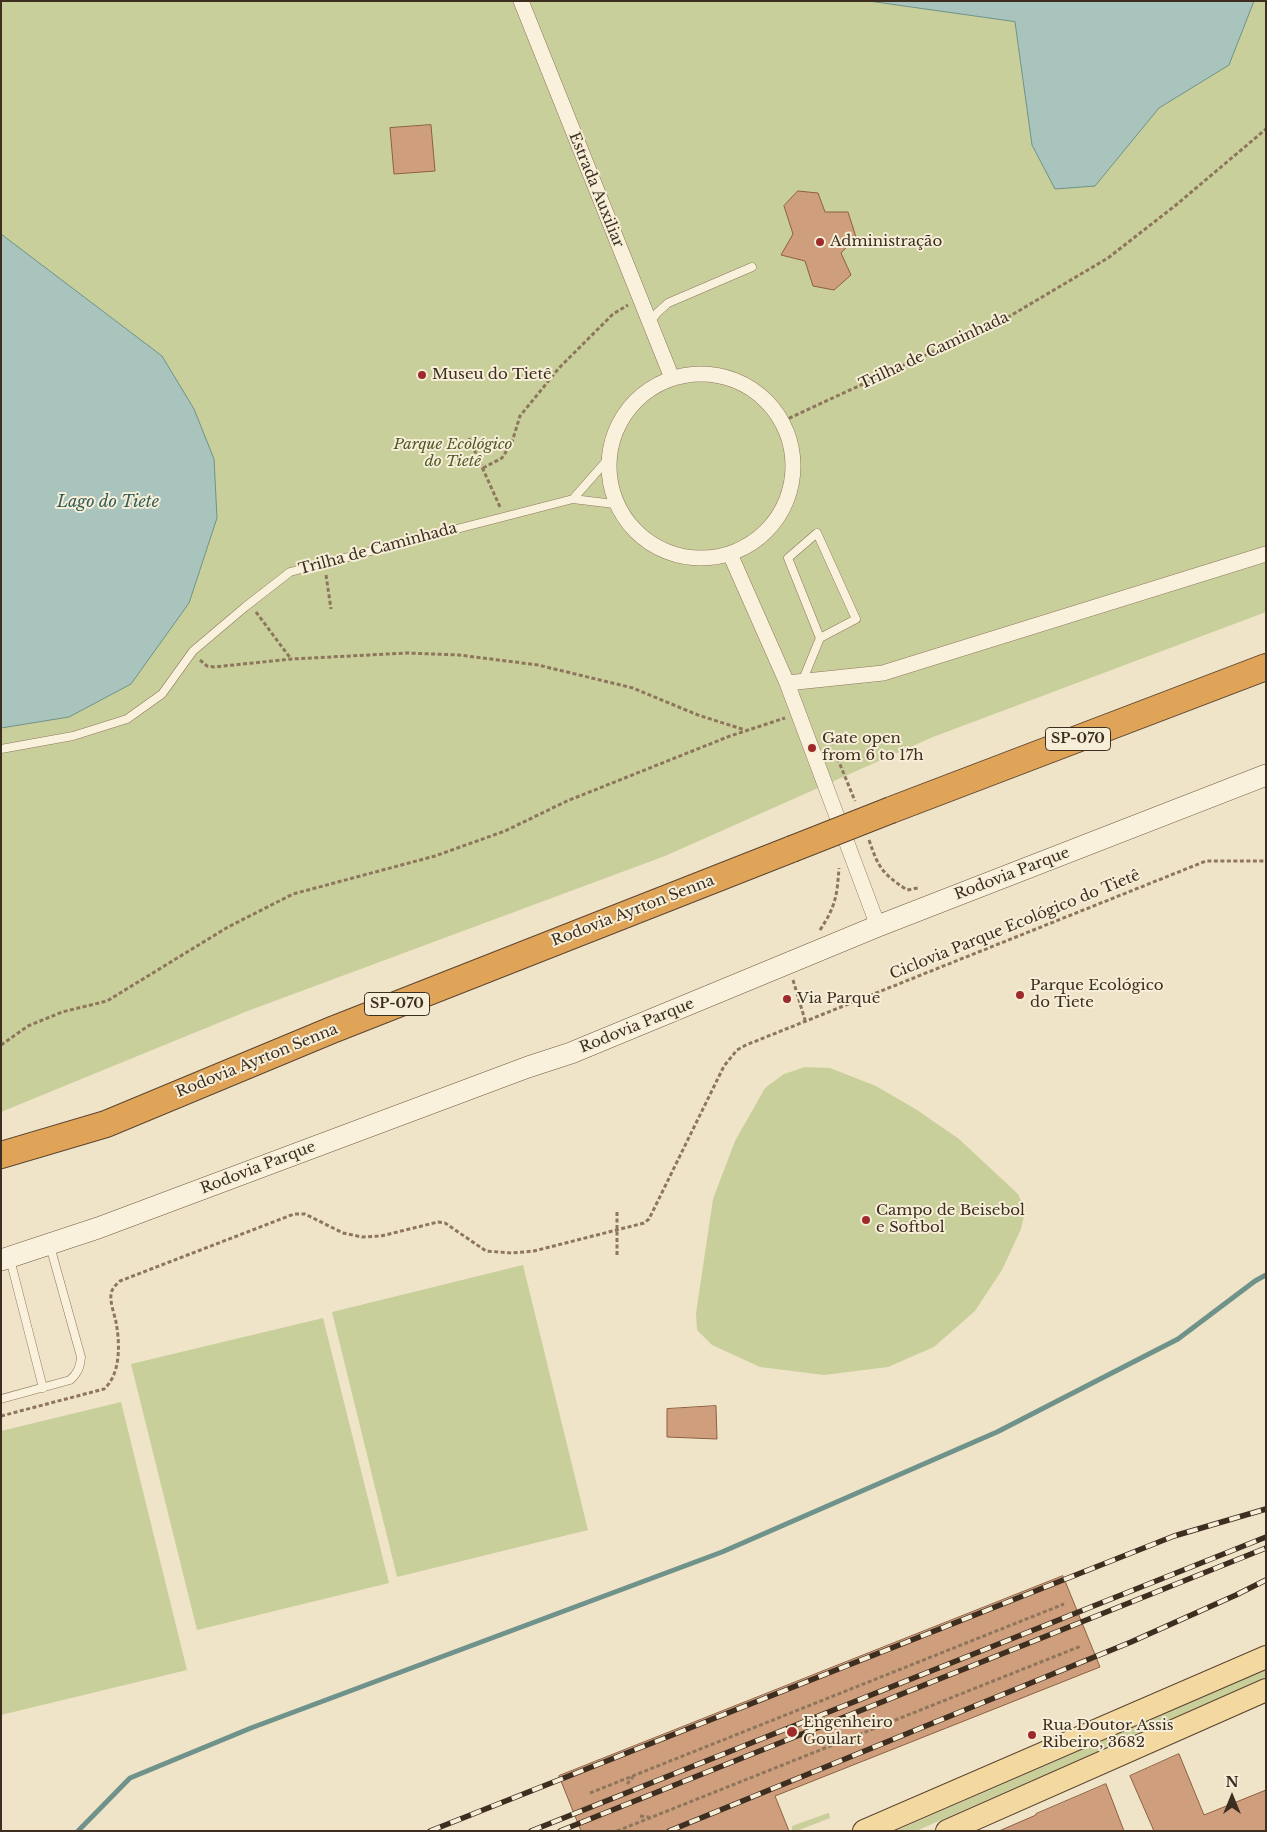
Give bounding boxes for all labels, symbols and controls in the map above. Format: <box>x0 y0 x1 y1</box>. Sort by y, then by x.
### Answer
street label: Estrada Auxiliar <box>565 130 627 250</box>
place label: Administração <box>830 233 942 251</box>
marker: Administração <box>814 236 826 248</box>
street label: Trilha de Caminhada <box>856 308 1012 394</box>
place label: Museu do Tietê <box>432 366 552 384</box>
marker: Museu do Tietê <box>416 369 428 381</box>
park label: Parque Ecológico do Tietê <box>394 436 512 471</box>
water label: Lago do Tiete <box>57 492 159 512</box>
street label: Trilha de Caminhada <box>297 519 459 579</box>
road number: SP-070 <box>1046 728 1110 751</box>
place label: Gate open from 6 to 17h <box>822 730 924 765</box>
marker: Gate open from 6 to 17h <box>806 742 818 754</box>
street label: Rodovia Parque <box>952 844 1072 904</box>
street label: Ciclovia Parque Ecológico do Tietê <box>887 866 1143 984</box>
street label: Rodovia Ayrton Senna <box>549 872 717 950</box>
place label: Parque Ecológico do Tiete <box>1030 977 1164 1012</box>
marker: Parque Ecológico do Tiete <box>1014 989 1026 1001</box>
place label: Via Parque <box>797 990 880 1008</box>
road number: SP-070 <box>364 992 430 1016</box>
marker: Via Parque <box>781 993 793 1005</box>
street label: Rodovia Parque <box>577 995 697 1057</box>
street label: Rodovia Ayrton Senna <box>174 1020 340 1102</box>
street label: Rodovia Parque <box>198 1138 318 1198</box>
place label: Campo de Beisebol e Softbol <box>876 1202 1025 1237</box>
marker: Campo de Beisebol e Softbol <box>860 1214 872 1226</box>
place label: Engenheiro Goulart <box>803 1714 893 1749</box>
place label: Rua Doutor Assis Ribeiro, 3682 <box>1042 1717 1174 1752</box>
marker: Engenheiro Goulart <box>785 1725 799 1739</box>
marker: Rua Doutor Assis Ribeiro, 3682 <box>1026 1729 1038 1741</box>
north arrow <box>1207 1772 1257 1822</box>
text: N <box>1225 1773 1239 1791</box>

